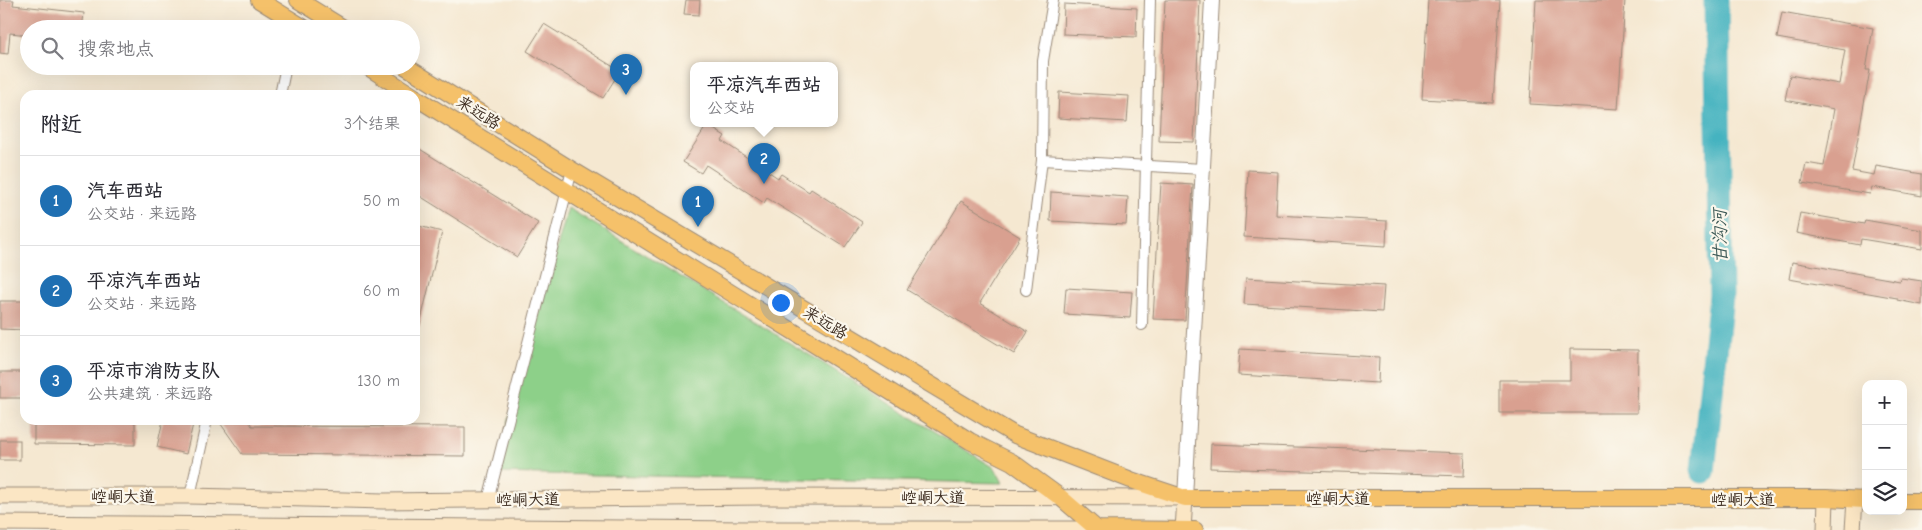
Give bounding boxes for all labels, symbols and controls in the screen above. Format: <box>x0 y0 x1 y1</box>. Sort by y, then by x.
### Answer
search box <box>20 20 420 75</box>
icon: search <box>38 34 66 62</box>
text: 搜索地点 <box>78 38 154 60</box>
pin: 3 <box>610 54 642 95</box>
popup <box>690 62 838 127</box>
text: 平凉汽车西站 <box>707 74 821 96</box>
street label: 来远路 <box>453 92 504 133</box>
text: 公交站 <box>707 99 755 117</box>
text: 附近 <box>40 112 82 136</box>
text: 3个结果 <box>344 115 400 133</box>
pin: 2 <box>748 143 780 184</box>
text: 汽车西站 <box>87 180 163 202</box>
pin: 1 <box>682 186 714 227</box>
text: 1 <box>53 192 59 210</box>
text: 50 m <box>363 192 400 210</box>
text: 公交站 · 来远路 <box>87 205 197 223</box>
water label: 甘沟河 <box>1709 206 1731 263</box>
text: 平凉汽车西站 <box>87 270 201 292</box>
text: 2 <box>52 282 60 300</box>
text: 60 m <box>363 282 400 300</box>
your location <box>768 290 794 316</box>
text: 公交站 · 来远路 <box>87 295 197 313</box>
street label: 来远路 <box>800 303 851 343</box>
text: 平凉市消防支队 <box>87 360 220 382</box>
text: 3 <box>52 372 60 390</box>
text: 130 m <box>357 372 400 390</box>
map controls <box>1862 380 1907 515</box>
button: + <box>1862 380 1907 425</box>
text: 公共建筑 · 来远路 <box>87 385 213 403</box>
button: − <box>1862 425 1907 470</box>
button: layers <box>1862 470 1907 515</box>
street label: 崆峒大道 <box>91 488 155 506</box>
street label: 崆峒大道 <box>901 489 965 507</box>
street label: 崆峒大道 <box>496 490 560 510</box>
street label: 崆峒大道 <box>1306 490 1370 508</box>
street label: 崆峒大道 <box>1711 491 1775 509</box>

